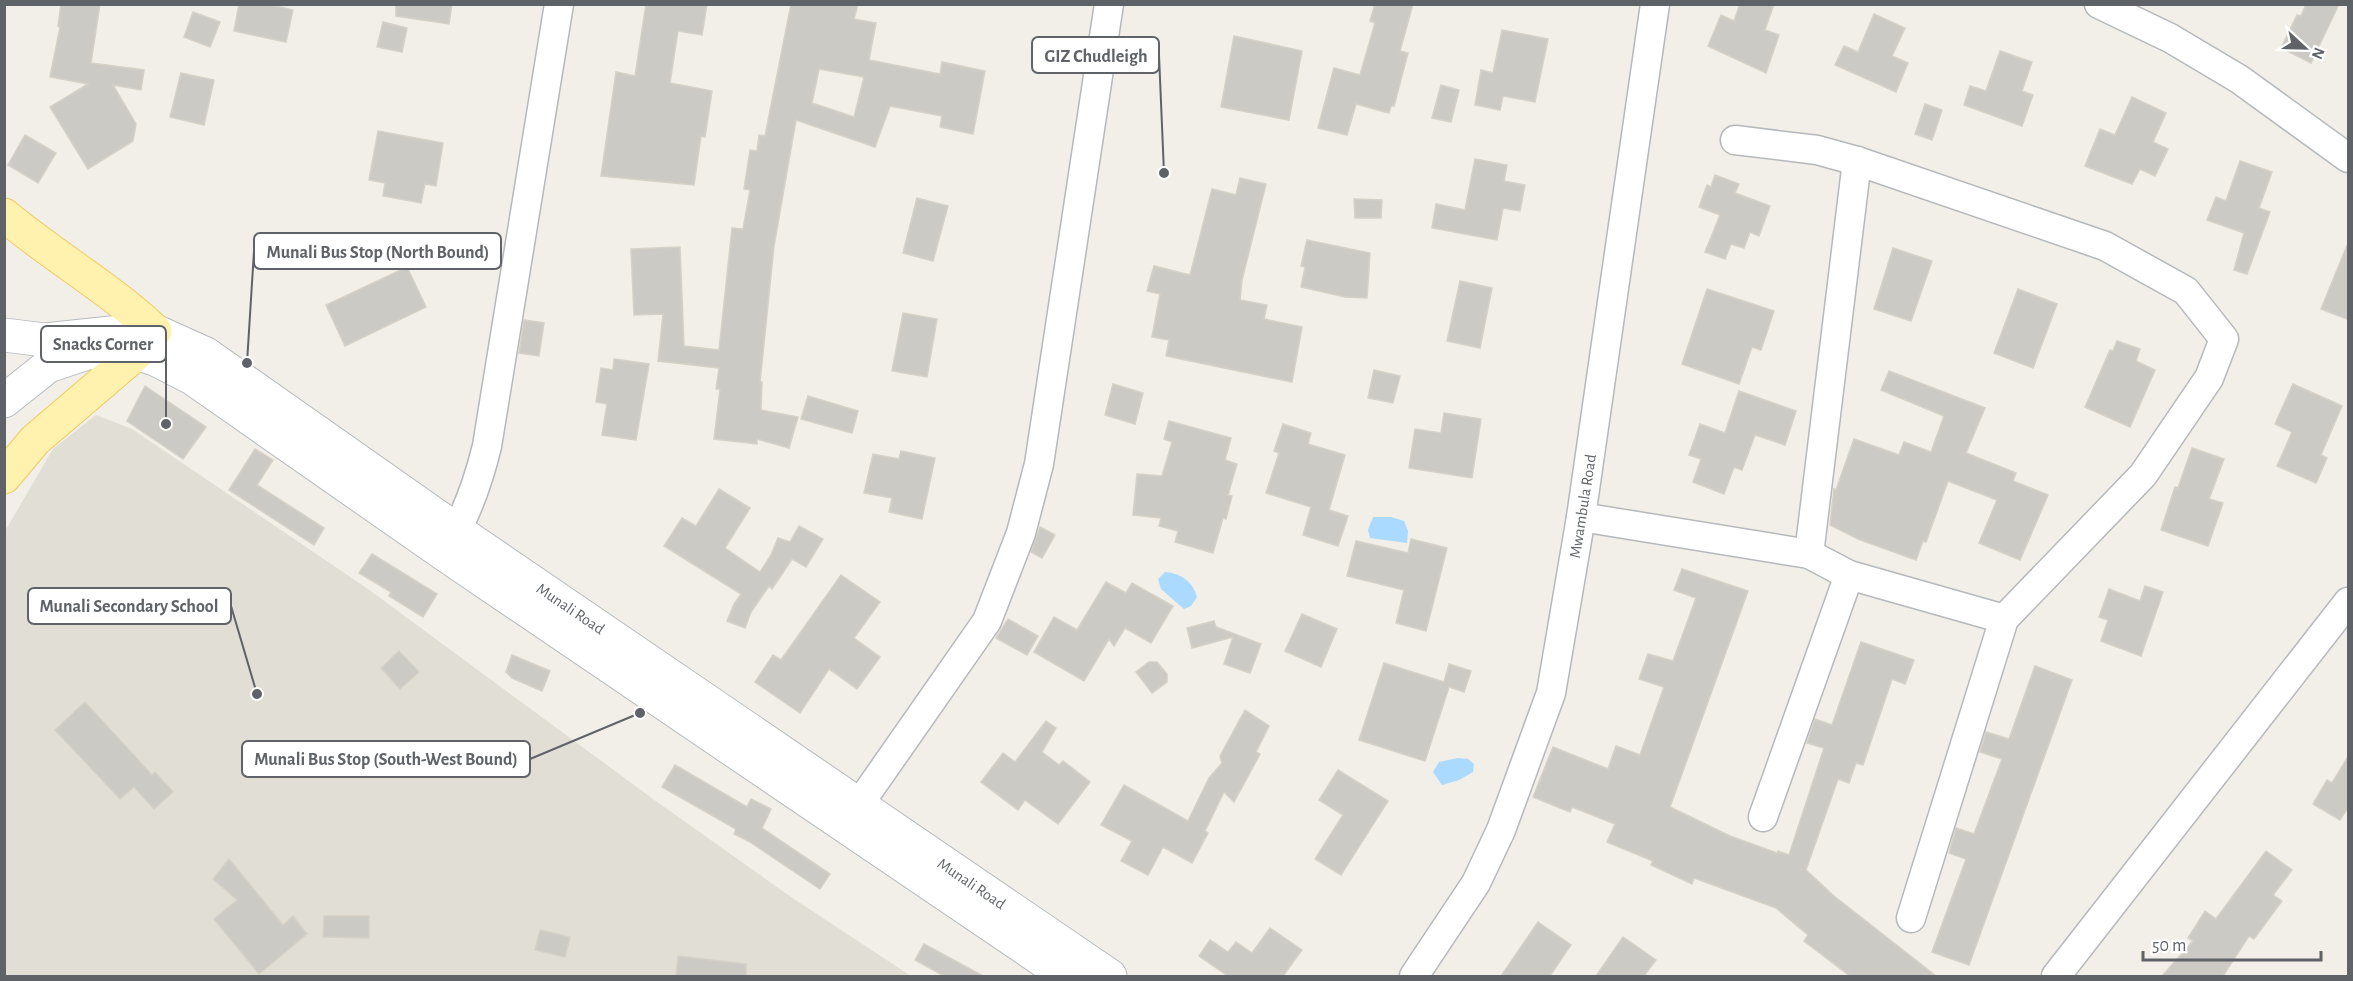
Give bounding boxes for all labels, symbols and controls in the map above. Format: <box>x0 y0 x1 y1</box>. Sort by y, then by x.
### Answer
north arrow <box>2275 18 2335 78</box>
callout: GIZ Chudleigh <box>1032 37 1159 73</box>
text: N <box>2308 45 2327 61</box>
text: GIZ Chudleigh <box>1045 48 1148 66</box>
callout: Munali Bus Stop (North Bound) <box>254 233 501 269</box>
text: Munali Bus Stop (North Bound) <box>267 244 489 262</box>
callout: Snacks Corner <box>41 326 166 362</box>
text: Snacks Corner <box>53 336 154 354</box>
street label: Mwambula Road <box>1567 453 1599 559</box>
street label: Munali Road <box>534 580 607 637</box>
callout: Munali Secondary School <box>28 588 231 624</box>
text: Munali Secondary School <box>40 598 218 616</box>
callout: Munali Bus Stop (South-West Bound) <box>242 741 530 777</box>
text: Munali Bus Stop (South-West Bound) <box>254 751 518 769</box>
street label: Munali Road <box>935 855 1008 912</box>
scale bar <box>2143 924 2322 962</box>
text: 50 m <box>2152 937 2186 955</box>

